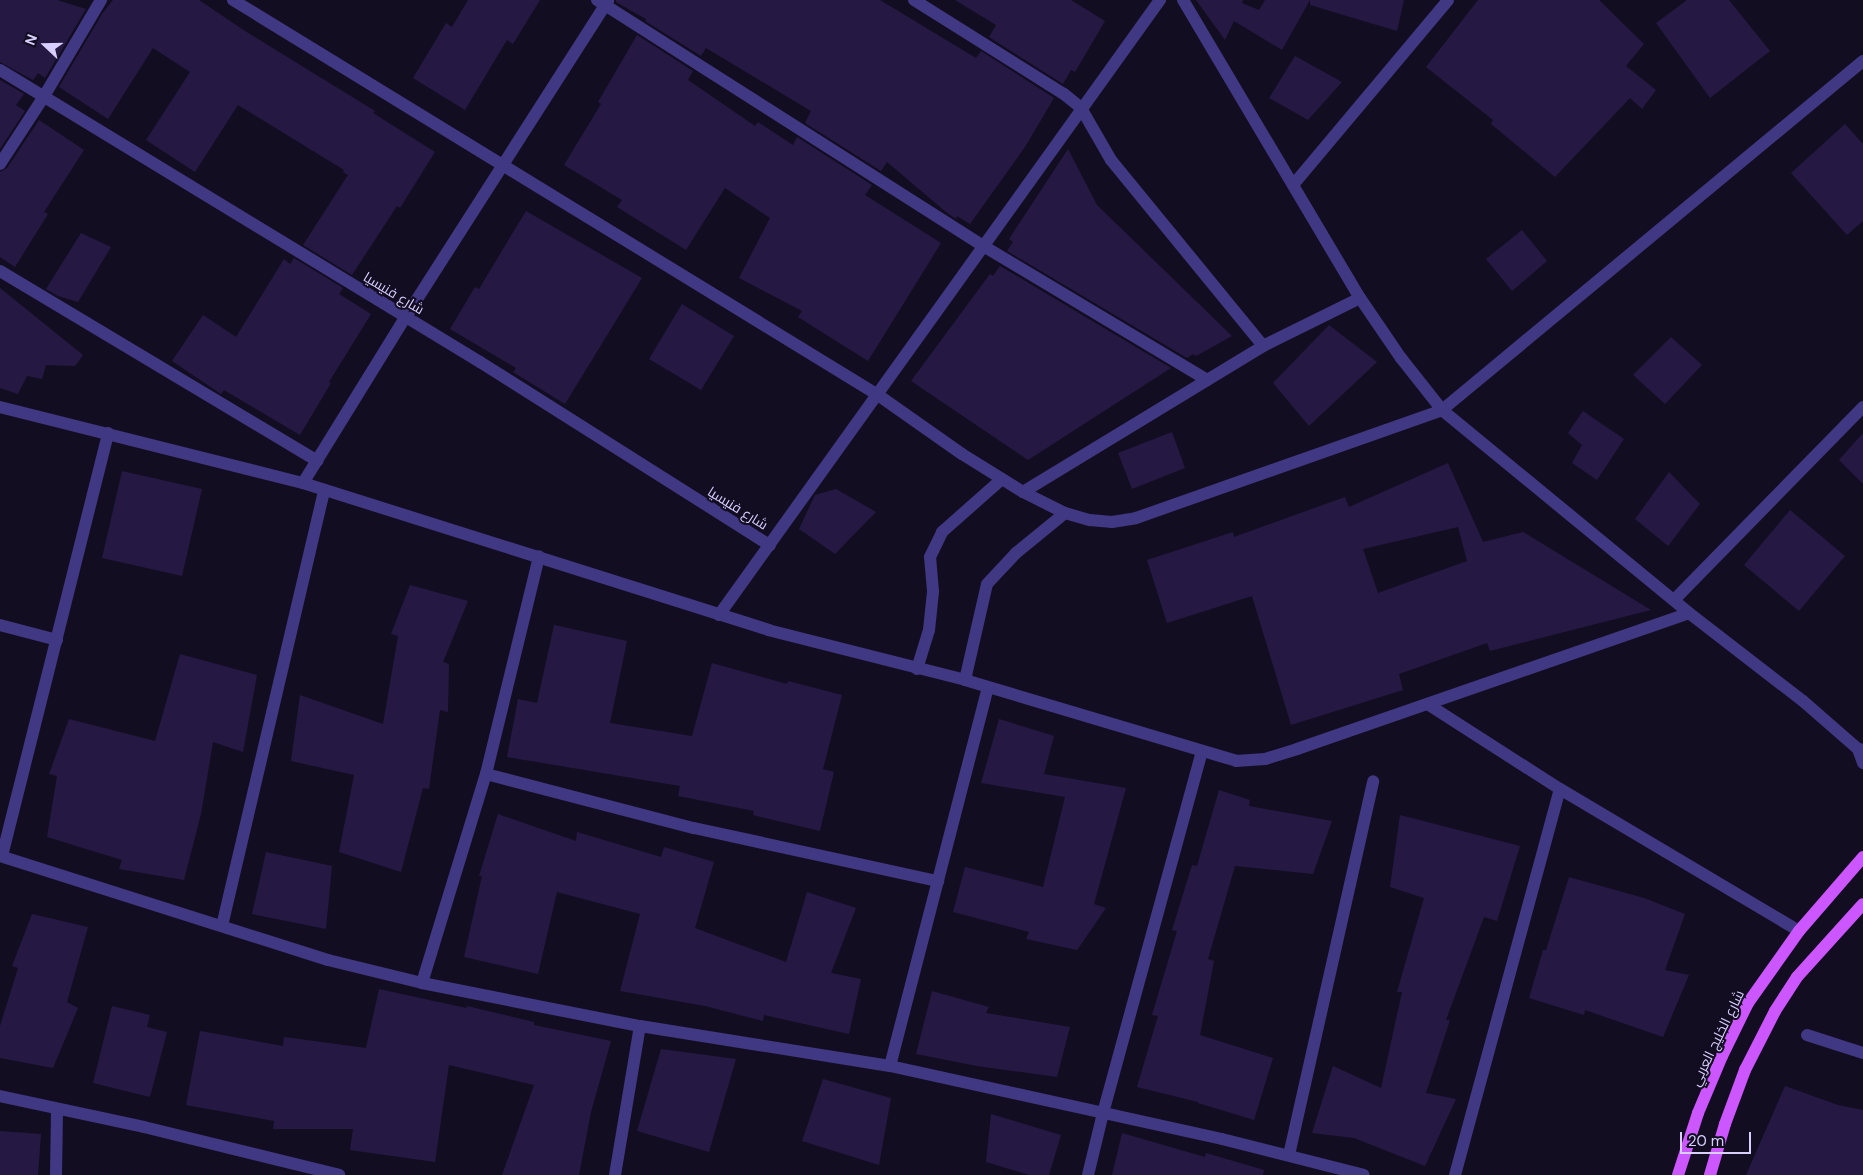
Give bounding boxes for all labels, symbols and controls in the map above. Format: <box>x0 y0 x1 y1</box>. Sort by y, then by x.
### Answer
north arrow <box>20 20 70 70</box>
text: N <box>21 32 41 48</box>
street label: شارع فنيسيا <box>361 268 427 318</box>
street label: شارع فنيسيا <box>705 483 771 533</box>
street label: شارع الخليج العربي <box>1687 987 1747 1089</box>
scale bar <box>1683 1122 1754 1154</box>
text: 20 m <box>1688 1131 1724 1151</box>

